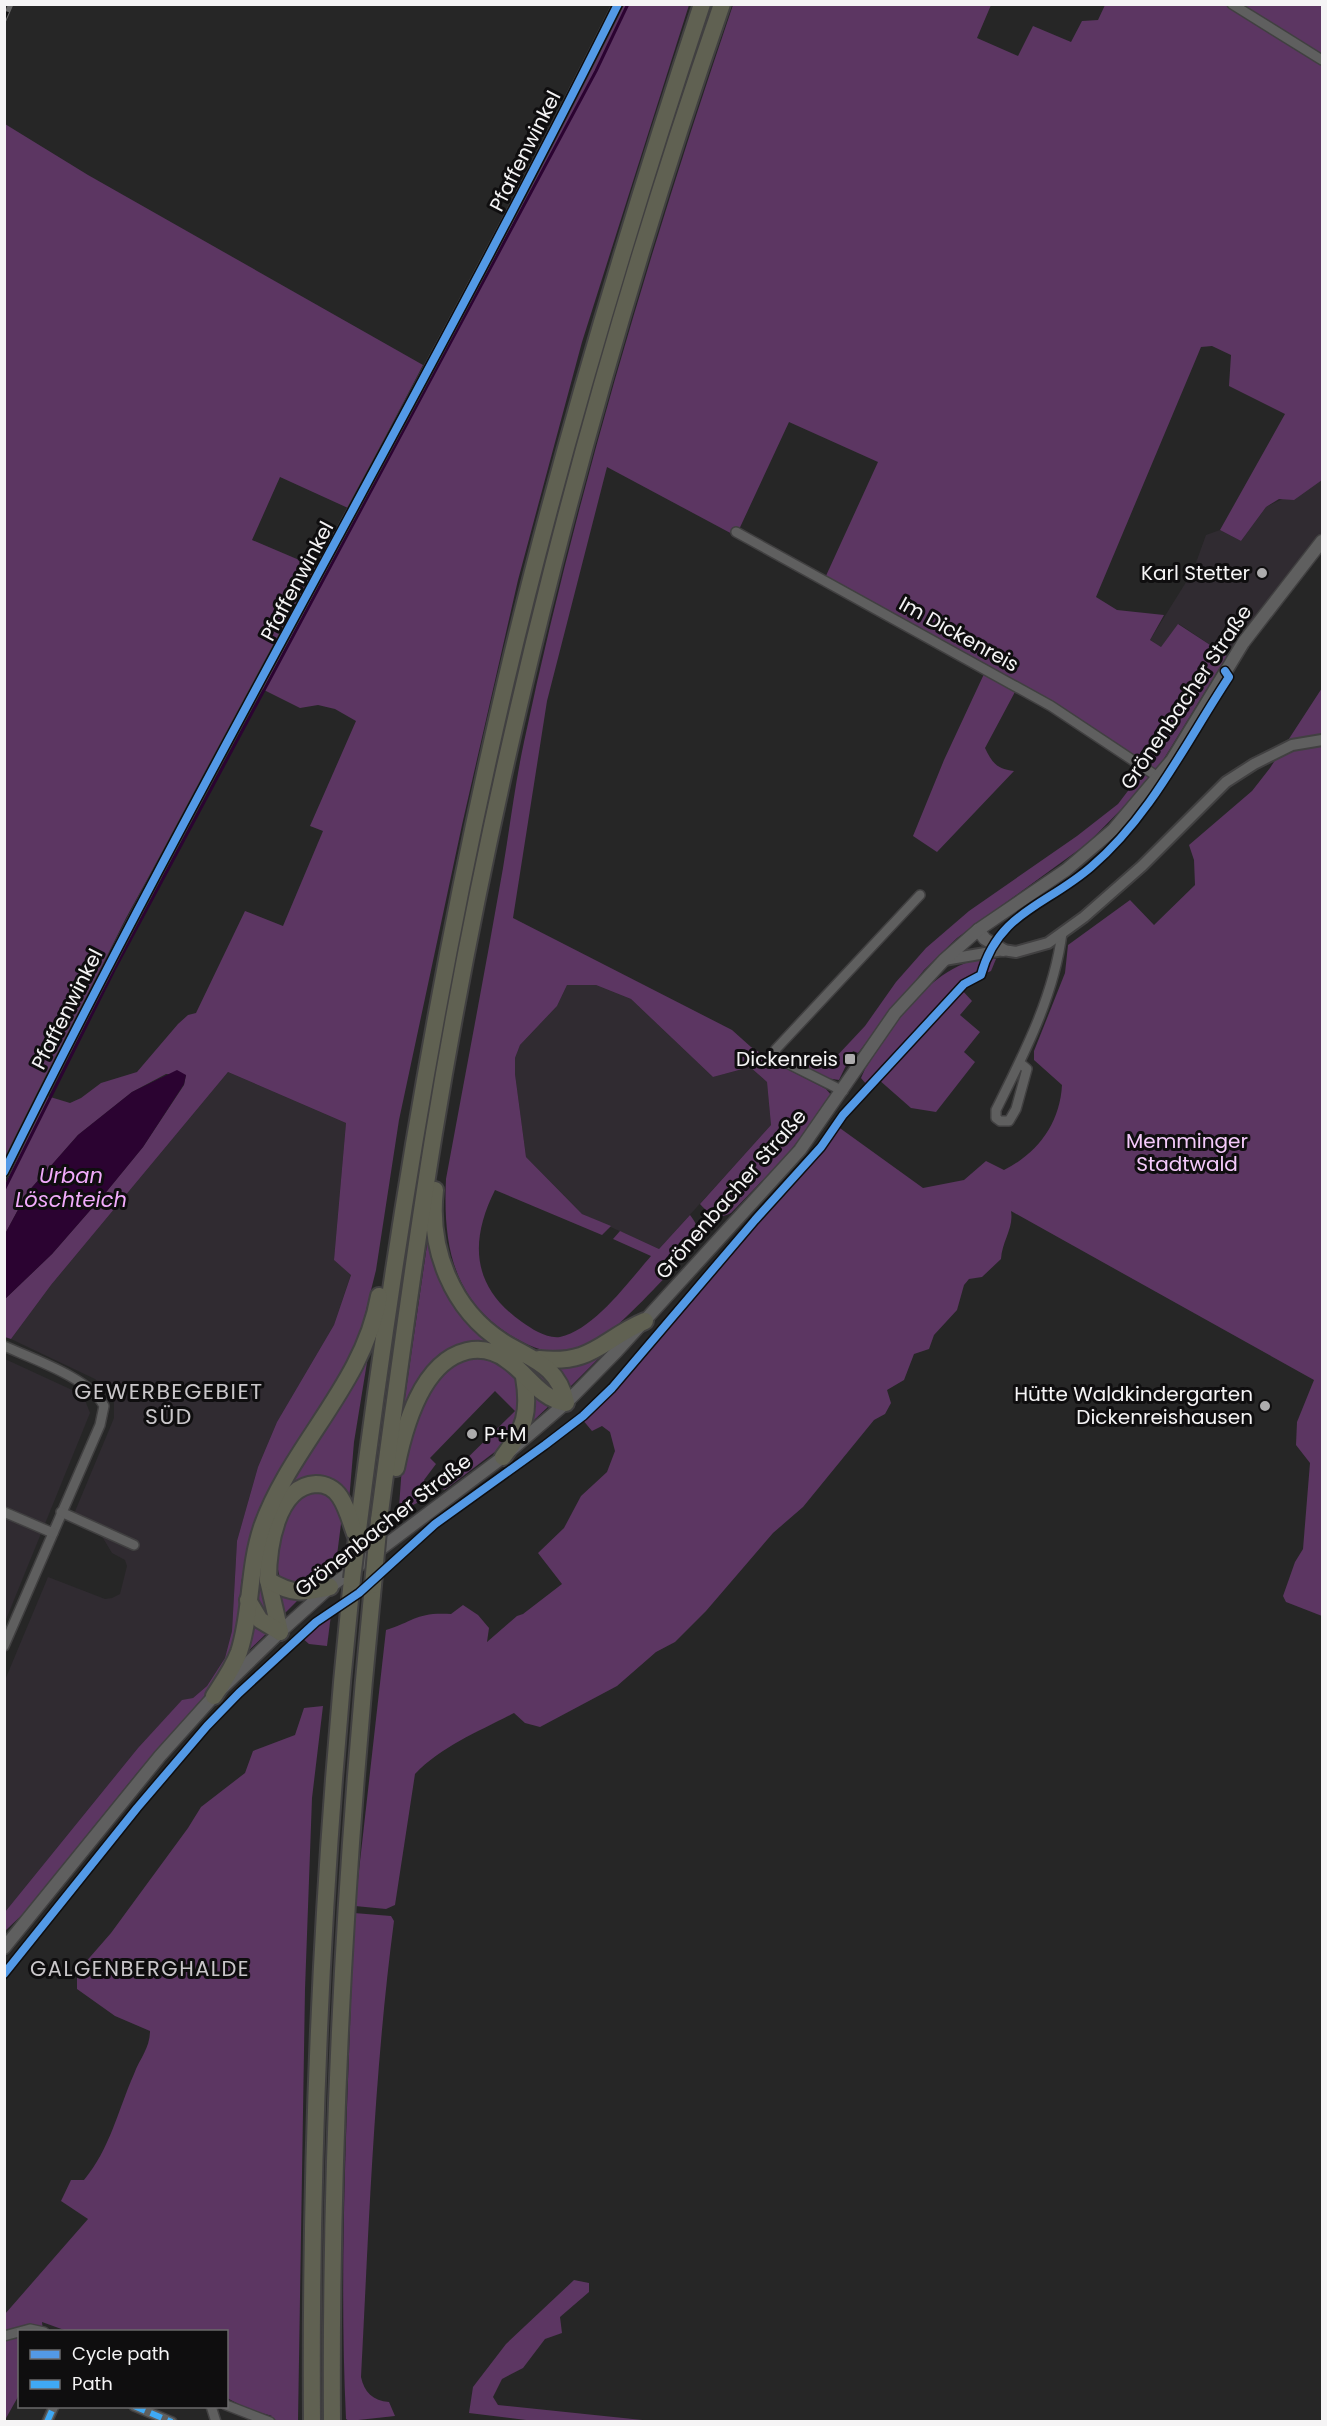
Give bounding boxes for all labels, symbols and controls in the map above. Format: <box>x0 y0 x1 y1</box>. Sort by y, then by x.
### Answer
street label: Pfaffenwinkel <box>483 86 567 216</box>
street label: Pfaffenwinkel <box>254 516 340 646</box>
place label: Karl Stetter <box>1141 559 1250 587</box>
marker: Karl Stetter <box>1255 566 1269 580</box>
street label: Im Dickenreis <box>894 590 1024 678</box>
street label: Grönenbacher Straße <box>1114 599 1258 795</box>
street label: Pfaffenwinkel <box>25 944 109 1074</box>
place label: Dickenreis <box>736 1045 838 1073</box>
marker: Dickenreis <box>843 1052 857 1066</box>
street label: Grönenbacher Straße <box>649 1103 813 1285</box>
park label: Memminger Stadtwald <box>1126 1127 1248 1178</box>
water label: Urban Löschteich <box>15 1161 127 1214</box>
district label: GEWERBEGEBIET SÜD <box>74 1376 264 1432</box>
place label: Hütte Waldkindergarten Dickenreishausen <box>1014 1380 1253 1431</box>
marker: Hütte Waldkindergarten Dickenreishausen <box>1258 1399 1272 1413</box>
place label: P+M <box>484 1420 526 1448</box>
marker: P+M <box>465 1427 479 1441</box>
street label: Grönenbacher Straße <box>289 1447 477 1603</box>
district label: GALGENBERGHALDE <box>30 1954 250 1983</box>
legend <box>18 2330 228 2408</box>
text: Cycle path <box>72 2341 170 2366</box>
text: Path <box>72 2371 113 2396</box>

